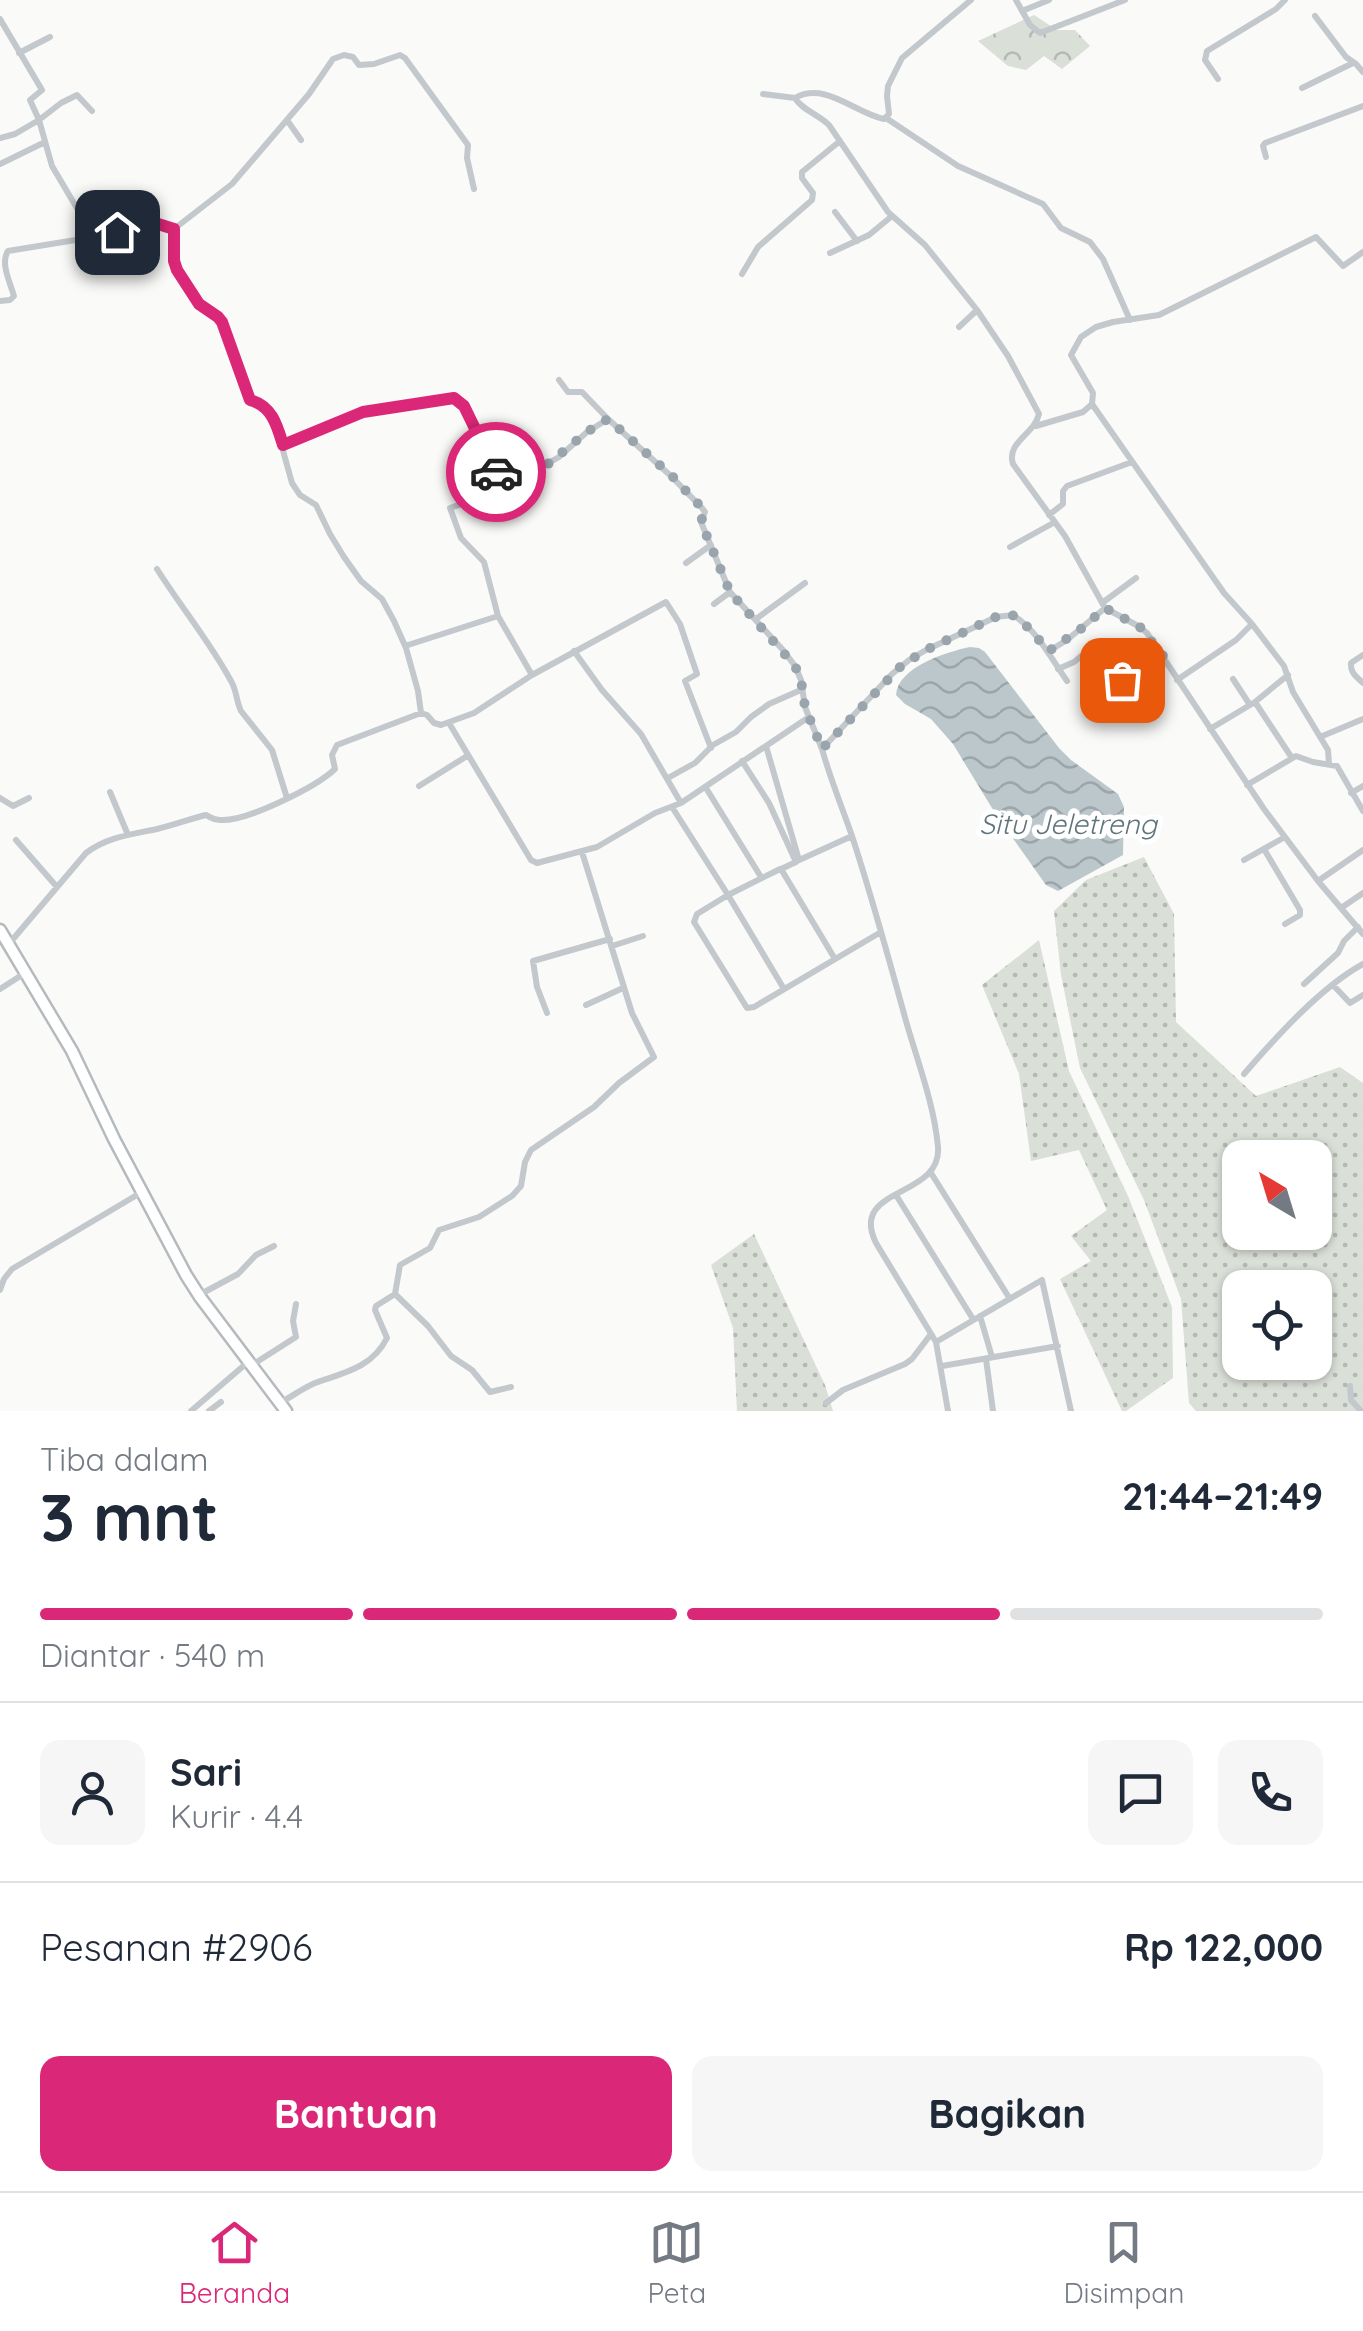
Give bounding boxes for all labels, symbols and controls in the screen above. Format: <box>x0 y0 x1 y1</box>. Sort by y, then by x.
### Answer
pin <box>75 190 160 275</box>
icon: home <box>90 205 145 260</box>
courier <box>446 422 546 522</box>
icon: car <box>469 445 524 500</box>
pin <box>1080 638 1165 723</box>
icon: bag <box>1095 653 1150 708</box>
water label: Situ Jeletreng <box>979 806 1158 841</box>
north arrow <box>1222 1140 1332 1250</box>
map controls <box>1222 1140 1332 1380</box>
button: locate <box>1222 1270 1332 1380</box>
text: Tiba dalam <box>40 1439 208 1479</box>
text: 21:44–21:49 <box>1122 1472 1323 1520</box>
text: 3 mnt <box>40 1476 218 1557</box>
text: Diantar · 540 m <box>40 1635 265 1675</box>
button: person <box>40 1740 145 1845</box>
button: chat <box>1088 1740 1193 1845</box>
button: phone <box>1218 1740 1323 1845</box>
text: Sari <box>170 1748 242 1796</box>
text: Kurir · 4.4 <box>170 1796 303 1836</box>
text: Pesanan #2906 <box>40 1923 312 1971</box>
text: Rp 122,000 <box>1124 1923 1323 1971</box>
button: Bantuan <box>40 2056 672 2171</box>
button: Bagikan <box>692 2056 1323 2171</box>
tab: Beranda <box>179 2215 290 2310</box>
tab: Peta <box>647 2215 706 2310</box>
tab: Disimpan <box>1063 2215 1184 2310</box>

